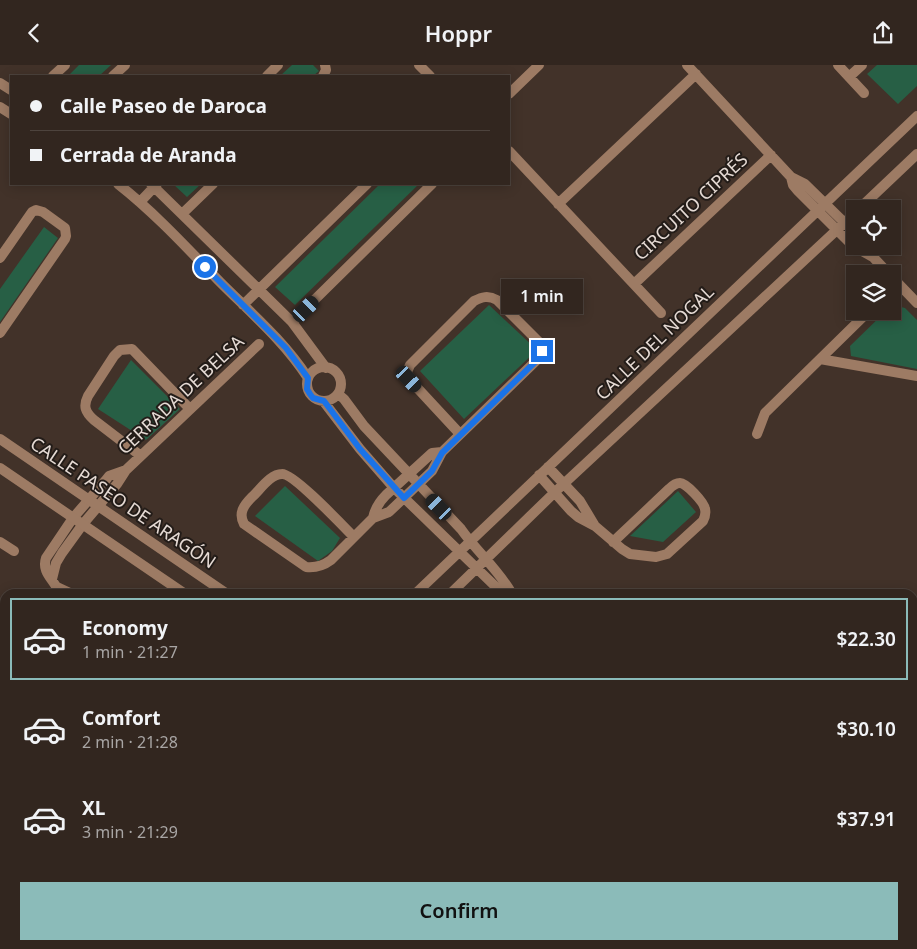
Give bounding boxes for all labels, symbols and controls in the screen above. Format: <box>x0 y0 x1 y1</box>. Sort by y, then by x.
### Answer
text: Hoppr <box>425 18 492 48</box>
icon: back <box>20 19 48 47</box>
icon: share <box>869 19 897 47</box>
text: Calle Paseo de Daroca <box>60 93 267 119</box>
text: Cerrada de Aranda <box>60 142 237 168</box>
street label: CIRCUITO CIPRÉS <box>628 147 752 265</box>
map controls <box>846 200 901 320</box>
button: locate <box>846 200 901 255</box>
route start <box>194 256 216 278</box>
button: layers <box>846 265 901 320</box>
callout: 1 min <box>501 279 583 313</box>
street label: CALLE DEL NOGAL <box>590 280 719 405</box>
text: 1 min <box>520 285 564 307</box>
car <box>289 293 322 325</box>
street label: CERRADA DE BELSA <box>112 329 249 459</box>
route end <box>531 340 553 362</box>
car <box>393 363 424 395</box>
street label: CALLE PASEO DE ARAGÓN <box>26 431 221 573</box>
car <box>423 491 454 523</box>
text: Economy <box>82 615 168 641</box>
icon: car <box>22 617 67 662</box>
text: $22.30 <box>836 626 896 652</box>
text: 1 min · 21:27 <box>82 641 178 663</box>
text: Comfort <box>82 705 161 731</box>
icon: car <box>22 707 67 752</box>
text: $30.10 <box>836 716 896 742</box>
text: 2 min · 21:28 <box>82 731 178 753</box>
text: XL <box>82 795 105 821</box>
icon: car <box>22 797 67 842</box>
text: $37.91 <box>836 806 896 832</box>
text: 3 min · 21:29 <box>82 821 178 843</box>
button: Confirm <box>20 882 898 940</box>

